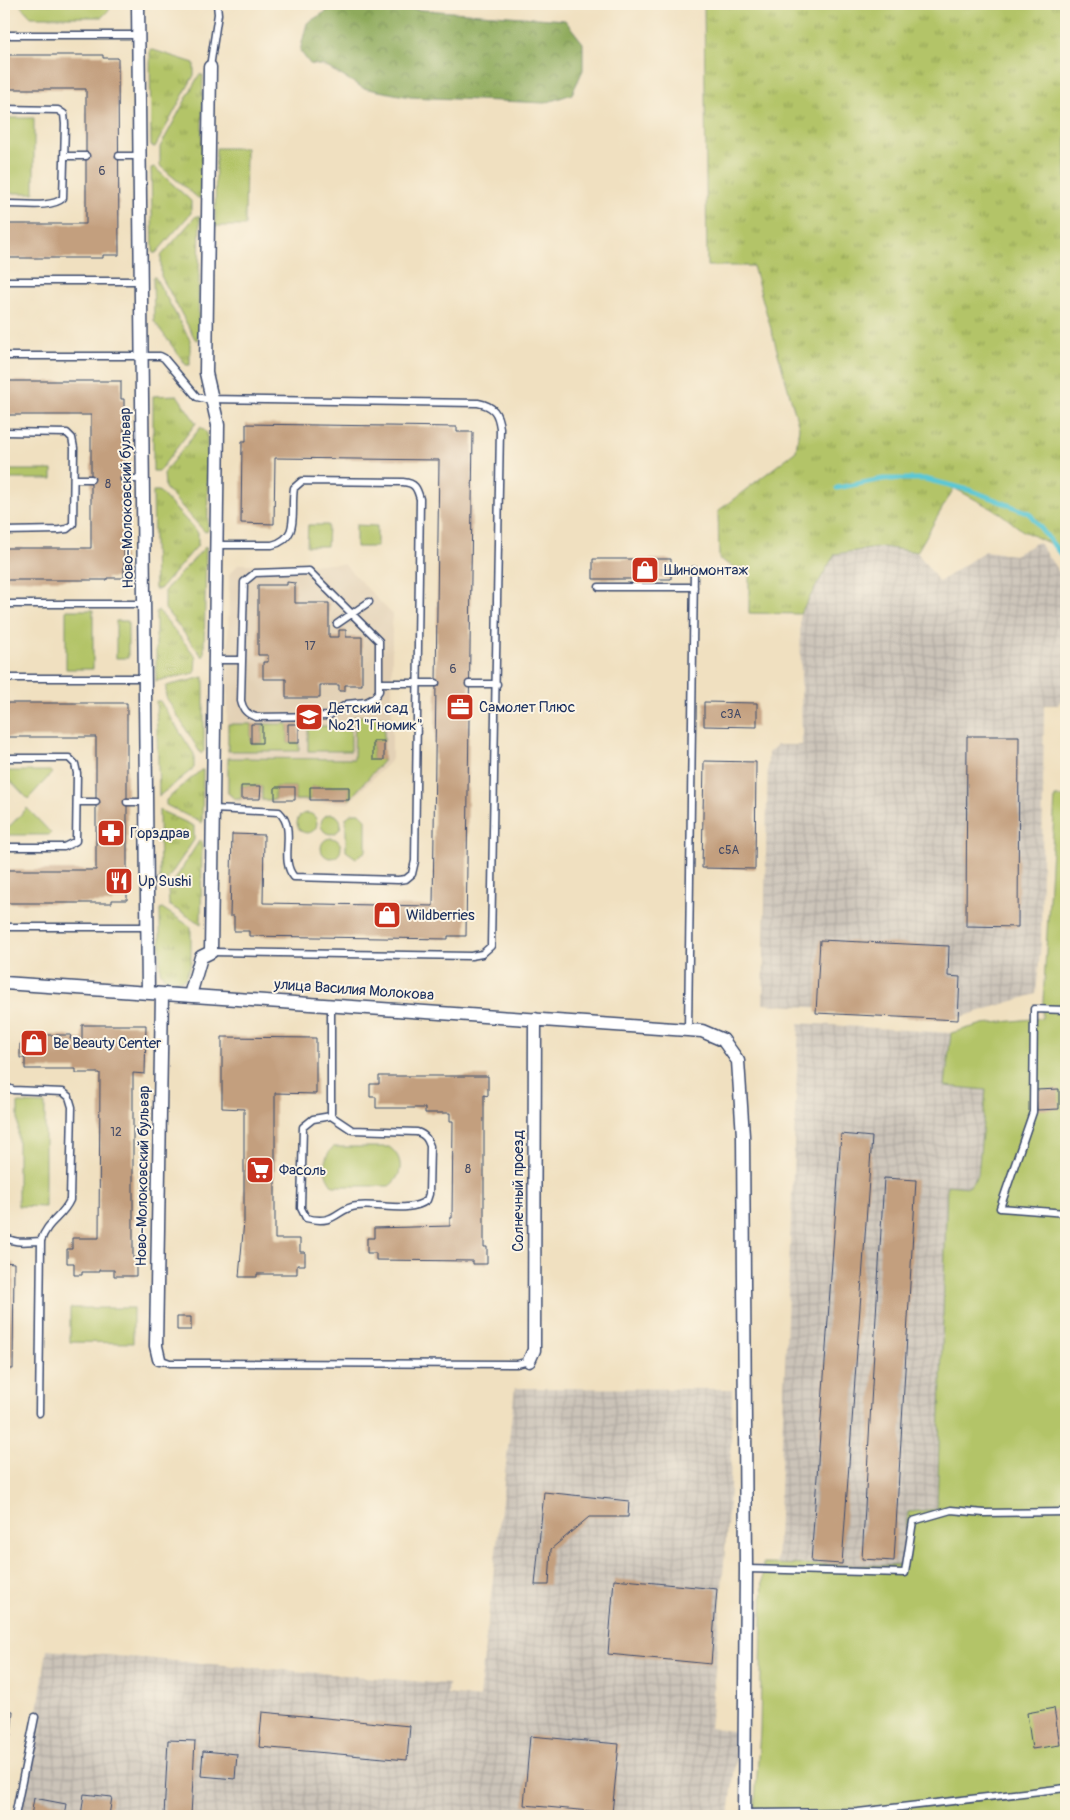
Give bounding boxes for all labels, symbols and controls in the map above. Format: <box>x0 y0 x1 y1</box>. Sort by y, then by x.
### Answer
house number: 6 <box>99 164 106 179</box>
street label: Ново-Молоковский бульвар <box>116 407 138 589</box>
house number: 8 <box>105 477 111 492</box>
shop icon: Шиномонтаж <box>630 555 660 585</box>
place label: Шиномонтаж <box>664 561 748 580</box>
house number: 17 <box>304 639 316 654</box>
house number: 6 <box>450 662 457 677</box>
office icon: Самолет Плюс <box>445 692 475 722</box>
place label: Самолет Плюс <box>479 698 576 717</box>
place label: Детский сад №21 "Гномик" <box>327 699 423 735</box>
school or university icon: Детский сад №21 "Гномик" <box>294 702 324 732</box>
house number: с3А <box>721 707 741 722</box>
pharmacy icon: Горздрав <box>96 818 126 848</box>
place label: Горздрав <box>130 824 190 843</box>
house number: с5А <box>719 843 739 858</box>
restaurant icon: Up Sushi <box>104 866 134 896</box>
place label: Up Sushi <box>138 872 191 891</box>
shop icon: Wildberries <box>372 900 402 930</box>
place label: Wildberries <box>406 906 475 925</box>
street label: улица Василия Молокова <box>272 975 435 1005</box>
shop icon: Be Beauty Center <box>19 1028 49 1058</box>
place label: Be Beauty Center <box>53 1034 162 1053</box>
street label: Ново-Молоковский бульвар <box>132 1085 154 1267</box>
house number: 12 <box>110 1125 122 1140</box>
street label: Солнечный проезд <box>509 1130 528 1252</box>
supermarket icon: Фасоль <box>245 1155 275 1185</box>
place label: Фасоль <box>279 1161 327 1180</box>
house number: 8 <box>465 1162 471 1177</box>

